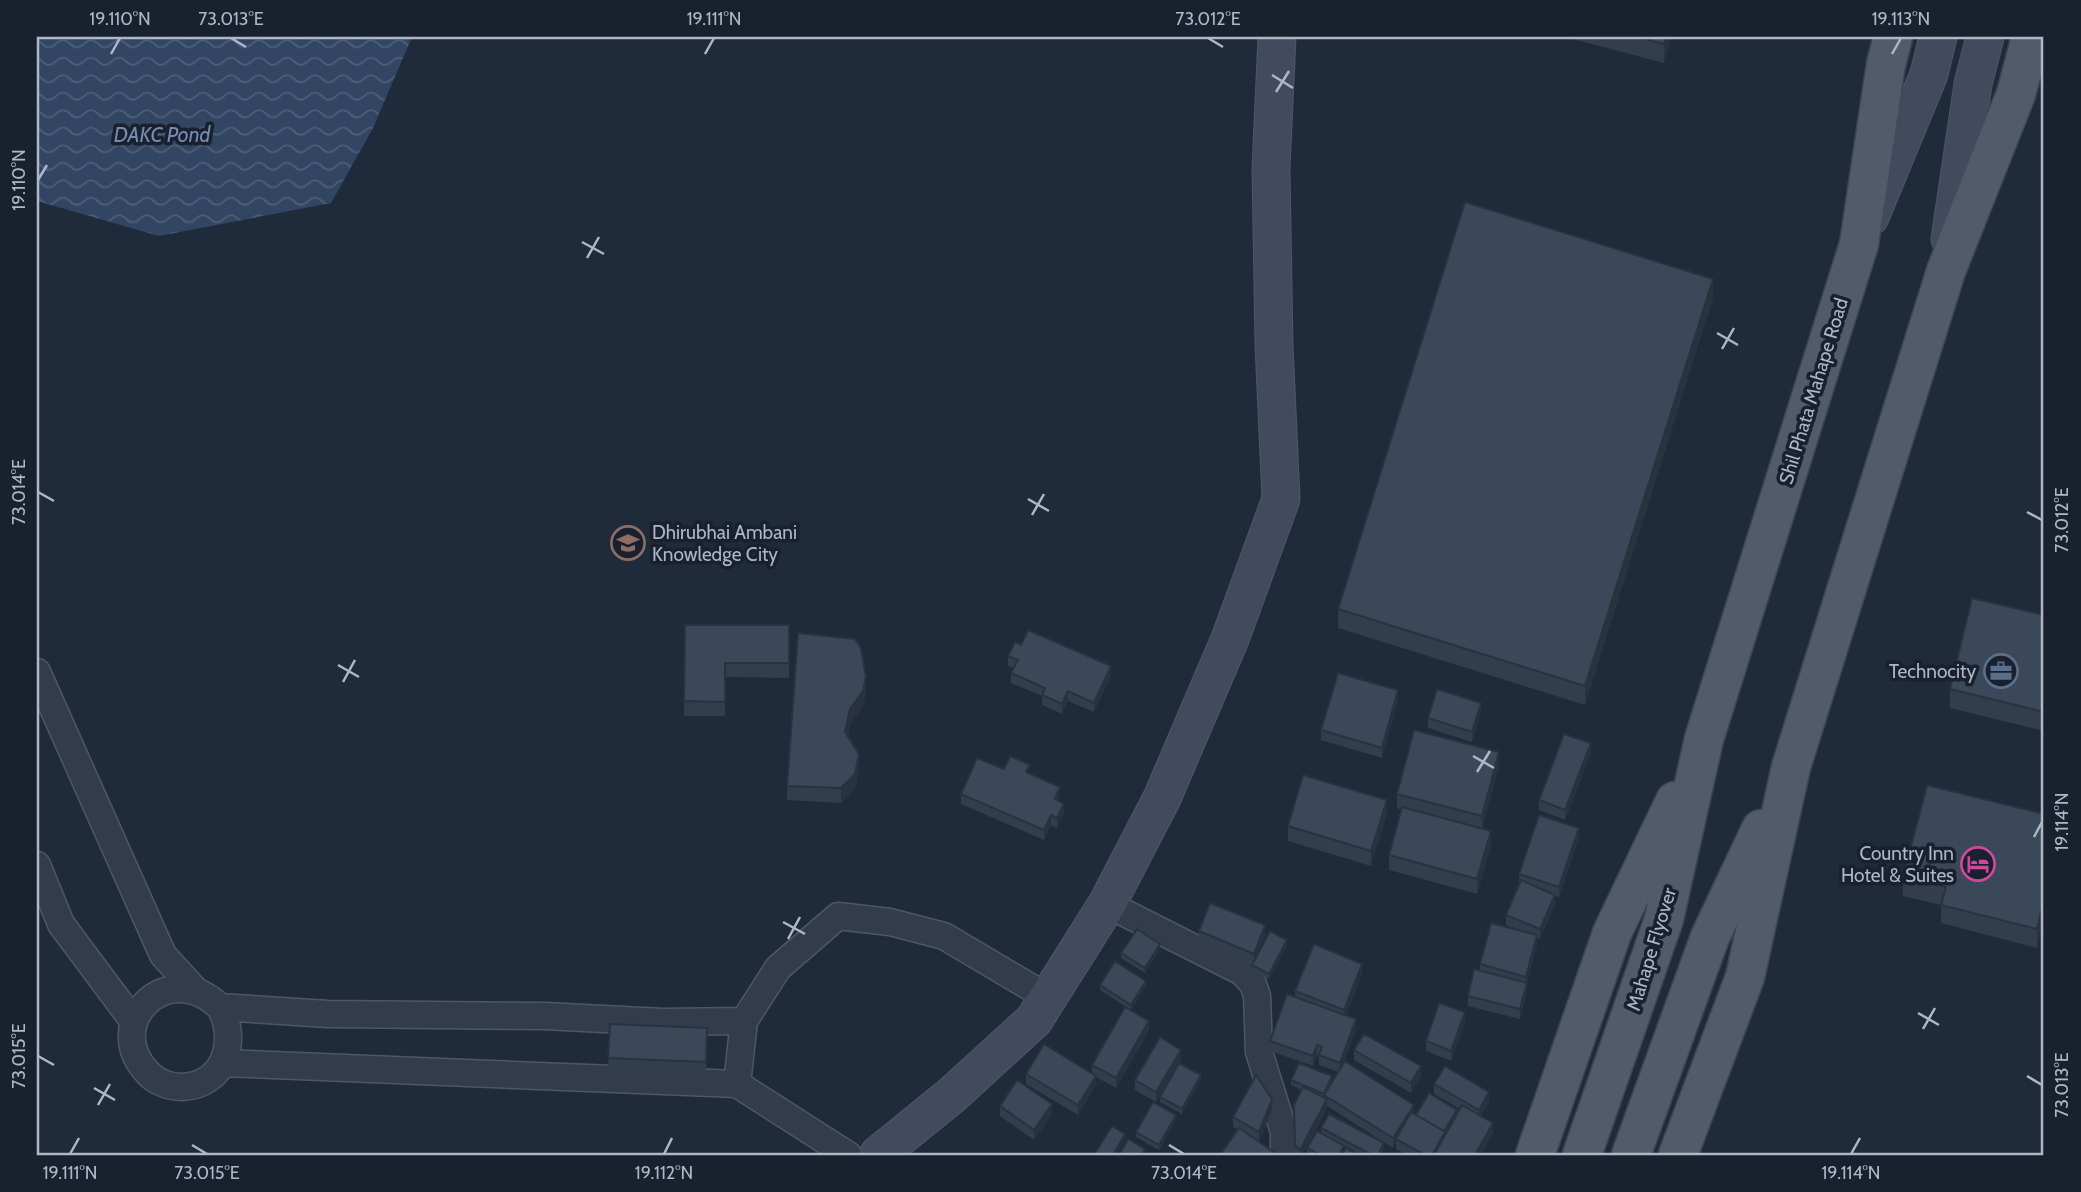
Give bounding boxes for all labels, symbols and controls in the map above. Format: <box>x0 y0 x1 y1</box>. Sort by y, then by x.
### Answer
text: 19.110°N <box>89 8 151 30</box>
text: 73.013°E <box>198 8 264 30</box>
text: 19.111°N <box>687 8 741 30</box>
text: 73.012°E <box>1175 8 1241 30</box>
text: 19.113°N <box>1872 8 1930 30</box>
water label: DAKC Pond <box>114 122 211 147</box>
text: 19.110°N <box>8 149 30 211</box>
street label: Shil Phata Mahape Road <box>1774 295 1853 487</box>
text: 73.014°E <box>8 459 30 525</box>
text: 73.012°E <box>2051 487 2073 553</box>
place label: Dhirubhai Ambani Knowledge City <box>652 521 797 566</box>
school or university icon: Dhirubhai Ambani Knowledge City <box>609 524 647 562</box>
office icon: Technocity <box>1982 652 2020 690</box>
place label: Technocity <box>1889 660 1976 683</box>
text: 19.114°N <box>2051 792 2073 852</box>
place label: Country Inn Hotel & Suites <box>1841 842 1954 887</box>
hotel icon: Country Inn Hotel & Suites <box>1959 845 1997 883</box>
street label: Mahape Flyover <box>1622 885 1681 1013</box>
text: 73.015°E <box>8 1023 30 1089</box>
text: 73.013°E <box>2051 1052 2073 1118</box>
text: 19.111°N <box>43 1162 97 1184</box>
text: 73.015°E <box>174 1162 240 1184</box>
text: 19.112°N <box>635 1162 693 1184</box>
text: 73.014°E <box>1151 1162 1217 1184</box>
text: 19.114°N <box>1821 1162 1881 1184</box>

